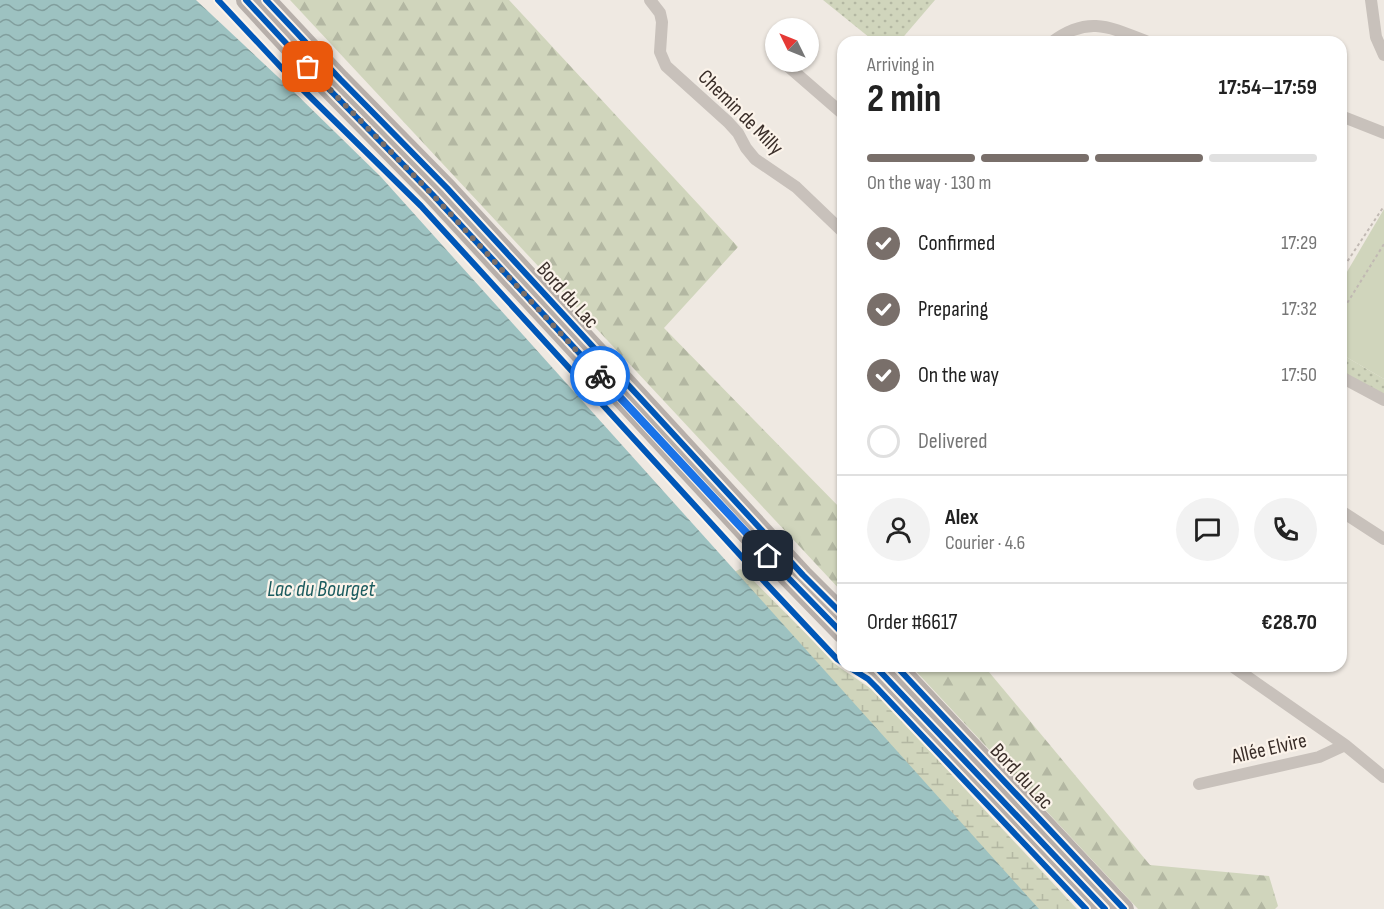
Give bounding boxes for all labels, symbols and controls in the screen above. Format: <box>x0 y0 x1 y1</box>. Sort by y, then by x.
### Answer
north arrow <box>765 18 819 72</box>
map controls <box>765 18 819 72</box>
pin <box>282 41 333 92</box>
icon: bag <box>291 50 324 83</box>
text: Arriving in <box>867 53 935 77</box>
street label: Chemin de Milly <box>693 65 788 160</box>
text: 17:54–17:59 <box>1218 74 1317 101</box>
text: 2 min <box>867 76 941 123</box>
text: On the way · 130 m <box>867 171 991 195</box>
icon: check <box>867 227 900 260</box>
text: Confirmed <box>918 230 995 257</box>
text: 17:29 <box>1281 231 1317 255</box>
street label: Bord du Lac <box>531 257 604 334</box>
icon: check <box>867 293 900 326</box>
text: Preparing <box>918 296 988 323</box>
text: 17:32 <box>1282 297 1317 321</box>
courier <box>570 346 630 406</box>
icon: check <box>867 359 900 392</box>
icon: bike <box>584 360 617 393</box>
text: On the way <box>918 362 999 389</box>
text: 17:50 <box>1281 363 1317 387</box>
text: Delivered <box>918 428 987 455</box>
button: person <box>867 498 930 561</box>
button: chat <box>1176 498 1239 561</box>
button: phone <box>1254 498 1317 561</box>
text: Alex <box>945 504 978 531</box>
pin <box>742 530 793 581</box>
text: Courier · 4.6 <box>945 531 1025 555</box>
icon: home <box>751 539 784 572</box>
water label: Lac du Bourget <box>267 576 376 603</box>
text: Order #6617 <box>867 609 957 636</box>
text: €28.70 <box>1261 609 1317 636</box>
street label: Allée Elvire <box>1228 728 1309 769</box>
street label: Bord du Lac <box>985 738 1058 814</box>

